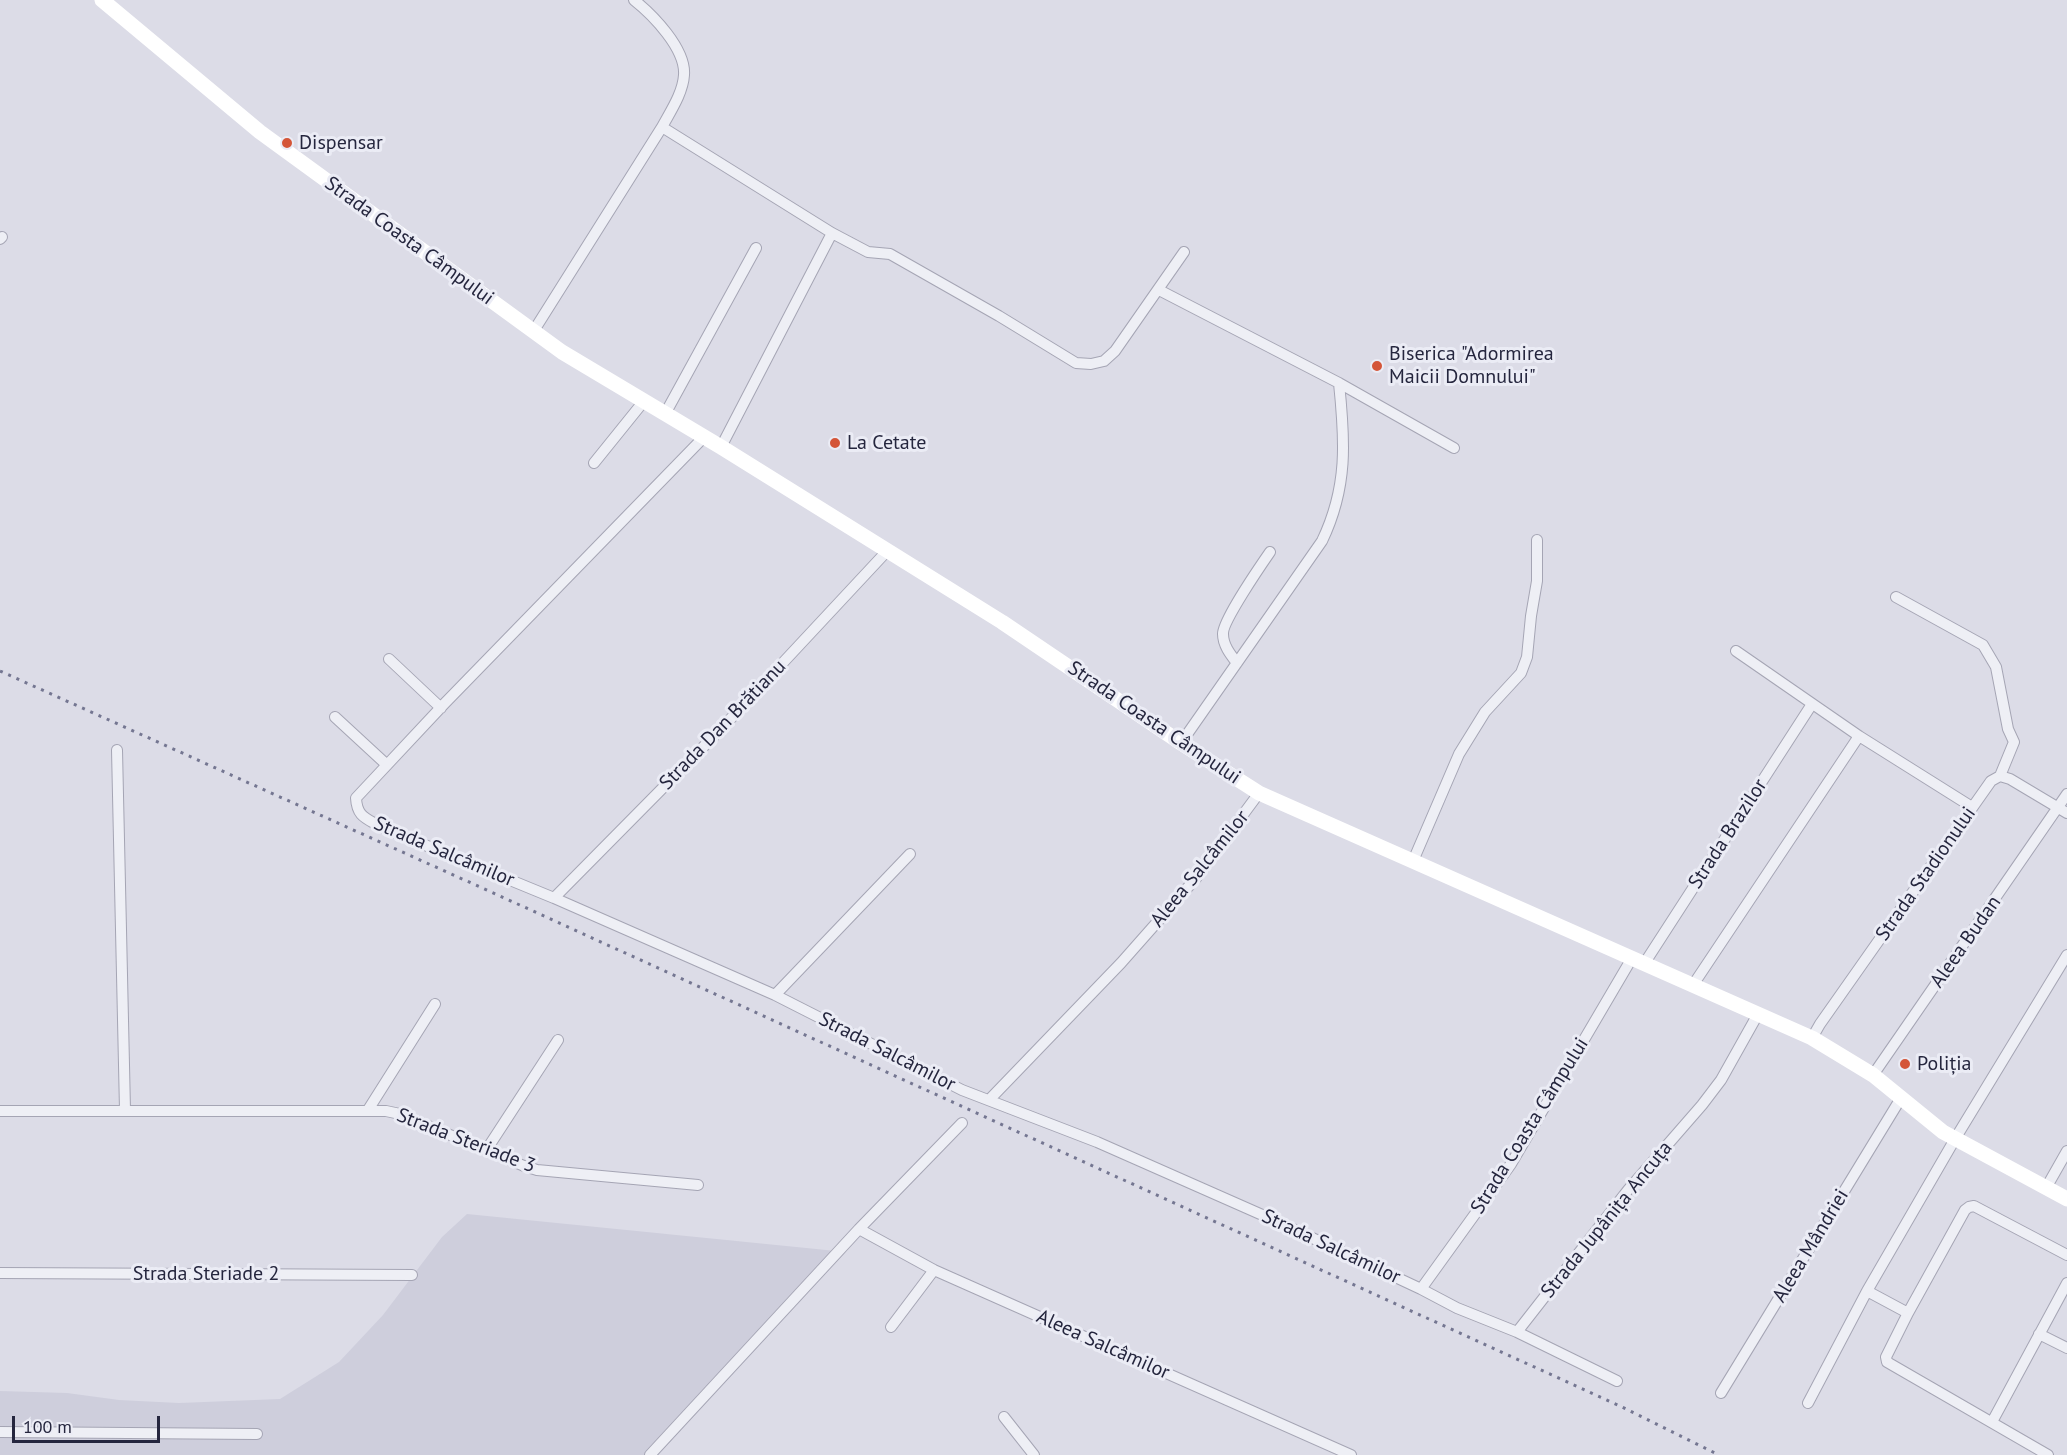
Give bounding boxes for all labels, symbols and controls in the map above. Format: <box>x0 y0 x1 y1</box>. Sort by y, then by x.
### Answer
place label: Dispensar <box>299 131 383 155</box>
marker: Dispensar <box>280 136 294 150</box>
street label: Strada Coasta Câmpului <box>320 172 498 310</box>
place label: Biserica "Adormirea Maicii Domnului" <box>1389 342 1554 389</box>
marker: Biserica "Adormirea Maicii Domnului" <box>1370 359 1384 373</box>
place label: La Cetate <box>847 431 926 455</box>
marker: La Cetate <box>828 436 842 450</box>
street label: Strada Dan Brătianu <box>655 655 791 795</box>
street label: Strada Coasta Câmpului <box>1063 656 1245 790</box>
street label: Strada Brazilor <box>1684 775 1772 893</box>
street label: Strada Stadionului <box>1871 802 1981 946</box>
street label: Aleea Salcâmilor <box>1146 806 1254 932</box>
street label: Strada Salcâmilor <box>370 812 518 892</box>
street label: Aleea Budan <box>1925 891 2007 993</box>
street label: Strada Salcâmilor <box>815 1007 959 1097</box>
street label: Strada Coasta Câmpului <box>1466 1034 1594 1218</box>
place label: Poliția <box>1917 1052 1971 1076</box>
marker: Poliția <box>1898 1057 1912 1071</box>
street label: Strada Steriade 3 <box>393 1104 539 1178</box>
street label: Strada Jupânița Ancuța <box>1536 1137 1678 1303</box>
street label: Aleea Mândriei <box>1768 1185 1854 1307</box>
street label: Strada Salcâmilor <box>1258 1204 1404 1290</box>
street label: Strada Steriade 2 <box>133 1262 279 1286</box>
street label: Aleea Salcâmilor <box>1033 1305 1173 1385</box>
scale bar <box>15 1404 164 1442</box>
text: 100 m <box>23 1415 72 1438</box>

